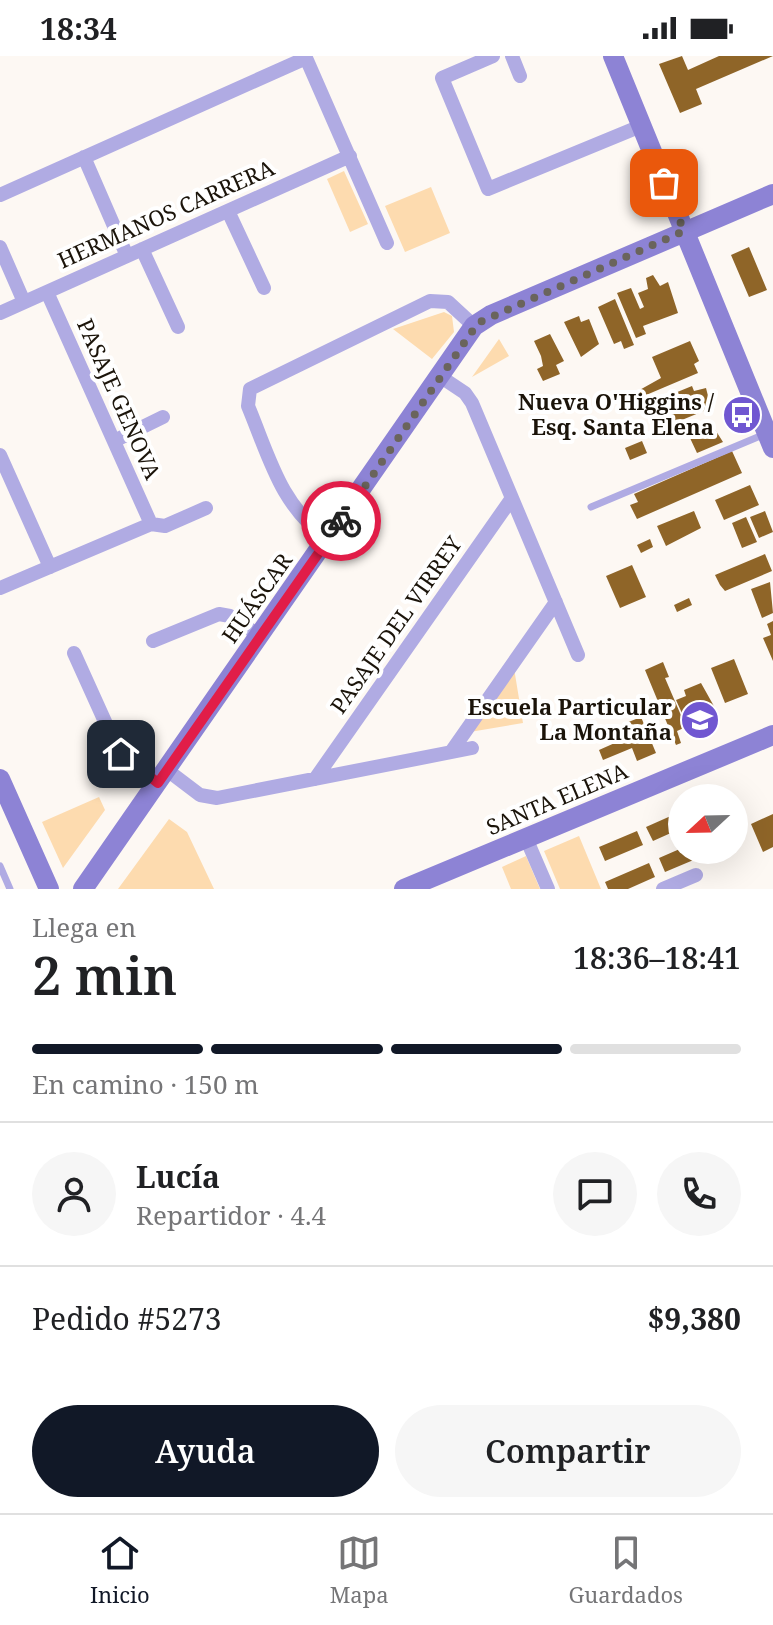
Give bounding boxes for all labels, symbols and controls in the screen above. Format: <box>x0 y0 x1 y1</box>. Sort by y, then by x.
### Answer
text: 18:34 <box>40 8 117 49</box>
pin <box>630 149 698 217</box>
street label: HERMANOS CARRERA <box>53 152 279 274</box>
icon: bag <box>642 161 686 205</box>
street label: PASAJE GENOVA <box>71 314 169 484</box>
place label: Nueva O'Higgins / Esq. Santa Elena <box>518 386 715 441</box>
bus stop icon: Nueva O'Higgins / Esq. Santa Elena <box>721 394 763 436</box>
courier <box>301 481 381 561</box>
icon: bike <box>319 499 363 543</box>
street label: PASAJE DEL VIRREY <box>323 530 468 719</box>
street label: HUÁSCAR <box>214 546 299 649</box>
place label: Escuela Particular La Montaña <box>467 691 672 746</box>
school or university icon: Escuela Particular La Montaña <box>679 699 721 741</box>
pin <box>87 720 155 788</box>
icon: home <box>99 732 143 776</box>
street label: SANTA ELENA <box>481 755 632 841</box>
north arrow <box>668 784 748 864</box>
map controls <box>668 784 748 864</box>
text: Llega en <box>32 909 136 945</box>
text: 18:36–18:41 <box>573 937 741 978</box>
text: 2 min <box>32 939 177 1010</box>
text: En camino · 150 m <box>32 1066 259 1102</box>
button: person <box>32 1152 116 1236</box>
button: chat <box>553 1152 637 1236</box>
button: phone <box>657 1152 741 1236</box>
text: Lucía <box>136 1156 220 1197</box>
text: Repartidor · 4.4 <box>136 1197 326 1233</box>
text: Pedido #5273 <box>32 1298 222 1339</box>
text: $9,380 <box>647 1298 741 1339</box>
button: Ayuda <box>32 1405 379 1497</box>
button: Compartir <box>395 1405 741 1497</box>
tab: Inicio <box>90 1531 150 1609</box>
tab: Mapa <box>330 1531 389 1609</box>
tab: Guardados <box>569 1531 683 1609</box>

